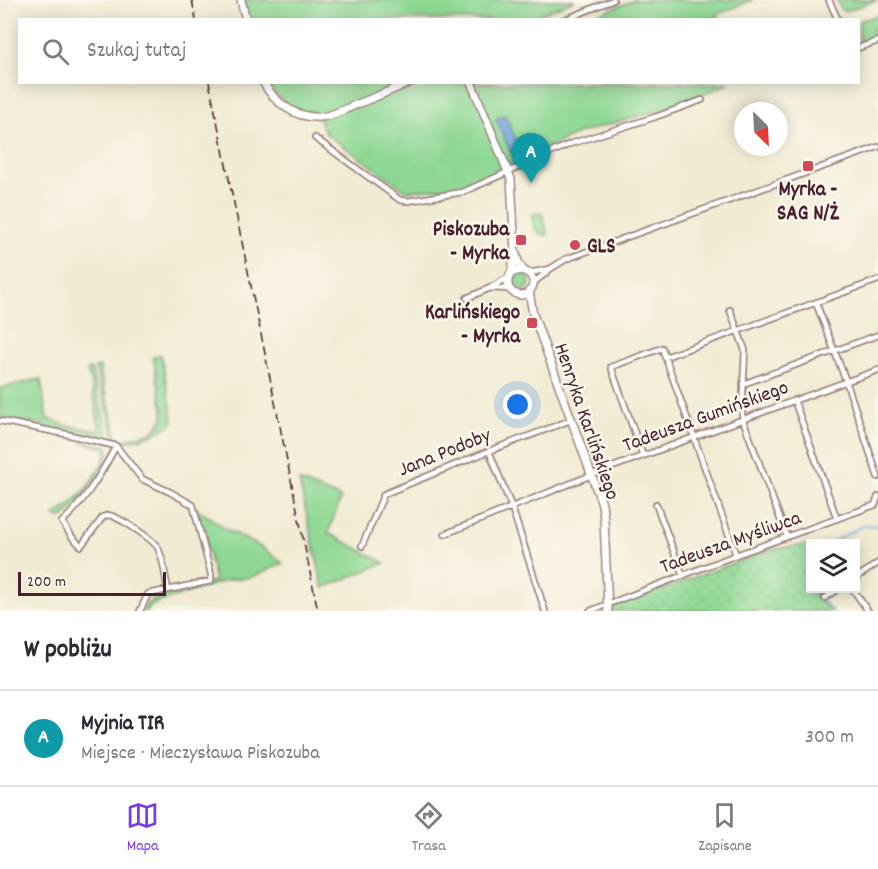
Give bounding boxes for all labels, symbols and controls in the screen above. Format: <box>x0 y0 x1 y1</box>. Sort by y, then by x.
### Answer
search box <box>18 18 860 84</box>
icon: search <box>39 35 72 68</box>
text: Szukaj tutaj <box>87 36 186 67</box>
north arrow <box>734 102 788 156</box>
pin: A <box>512 134 550 183</box>
marker: Myrka - SAG N/Ż <box>801 159 815 173</box>
place label: Myrka - SAG N/Ż <box>777 176 840 230</box>
place label: Piskozuba - Myrka <box>433 216 510 270</box>
marker: Piskozuba - Myrka <box>514 233 528 247</box>
place label: GLS <box>587 233 615 263</box>
marker: GLS <box>568 238 582 252</box>
place label: Karlińskiego - Myrka <box>425 299 521 353</box>
marker: Karlińskiego - Myrka <box>525 316 539 330</box>
street label: Henryka Karlińskiego <box>544 339 626 505</box>
street label: Tadeusza Gumińskiego <box>619 374 793 462</box>
your location <box>503 390 532 419</box>
street label: Jana Podoby <box>394 421 496 486</box>
street label: Tadeusza Myśliwca <box>656 504 807 583</box>
map controls <box>806 539 860 593</box>
button: layers <box>806 539 860 593</box>
scale bar <box>18 569 166 596</box>
text: 200 m <box>27 571 66 594</box>
text: W pobliżu <box>24 632 112 669</box>
text: Myjnia TIR <box>81 709 164 740</box>
text: A <box>38 724 49 752</box>
text: 300 m <box>805 724 854 752</box>
text: Miejsce · Mieczysława Piskozuba <box>81 740 320 768</box>
tab: Mapa <box>126 799 159 858</box>
tab: Trasa <box>412 799 446 858</box>
tab: Zapisane <box>698 799 752 858</box>

